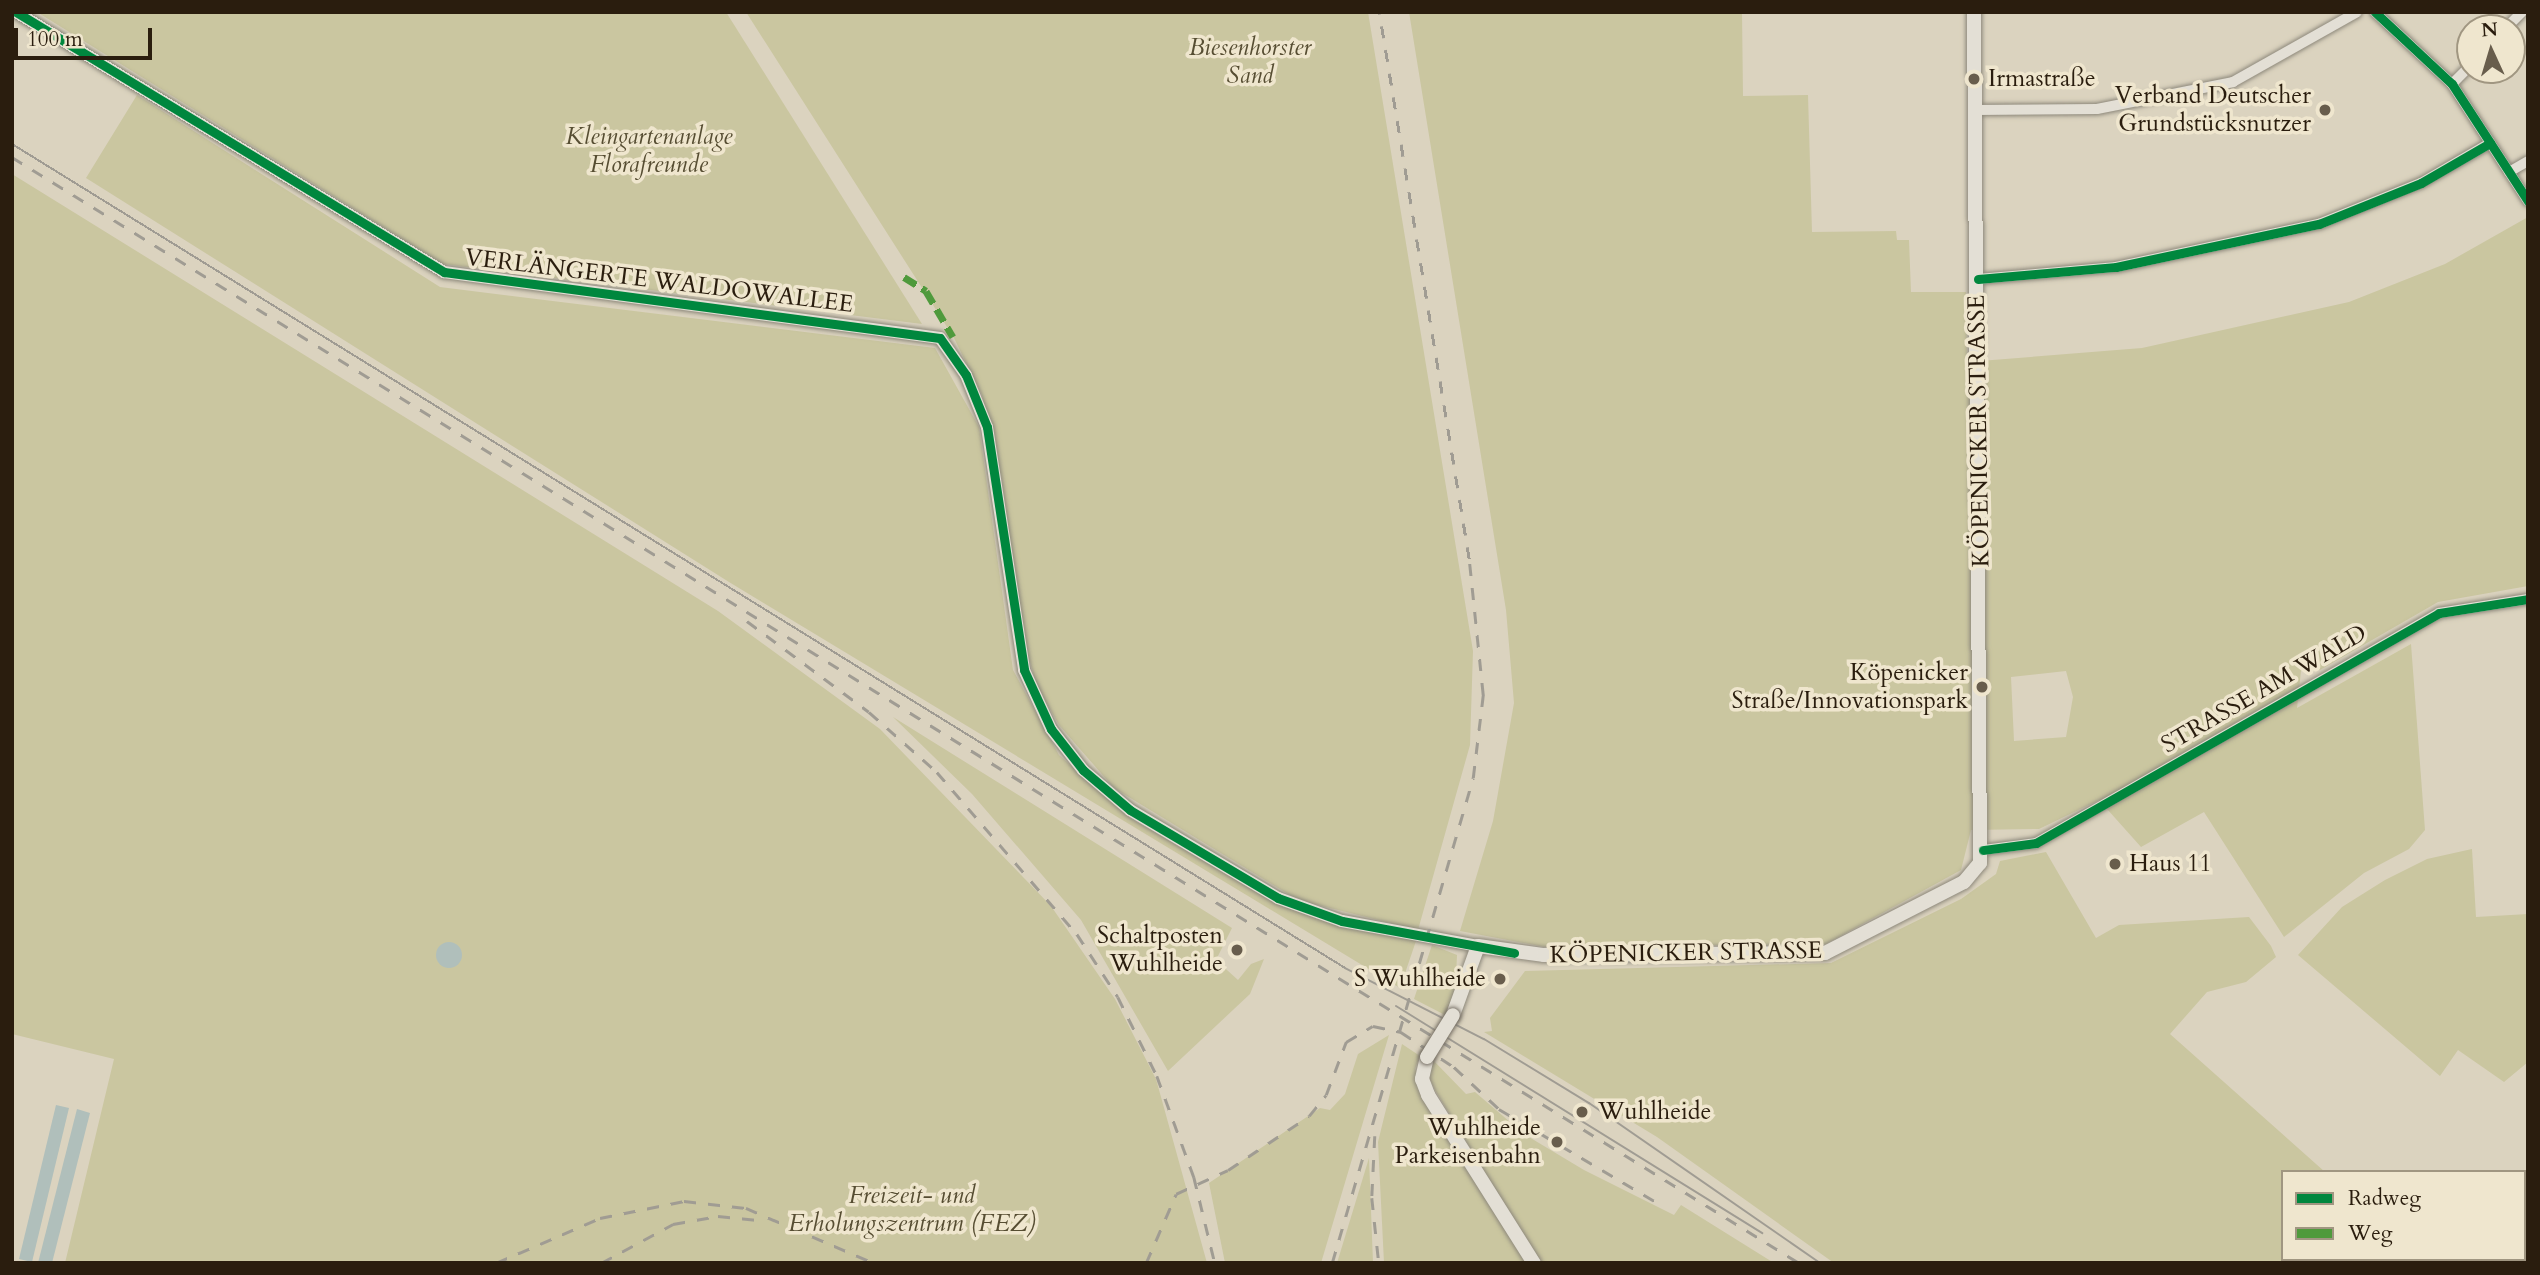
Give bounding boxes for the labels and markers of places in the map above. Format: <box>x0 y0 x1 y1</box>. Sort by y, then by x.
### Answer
place label: Irmastraße <box>1988 65 2096 93</box>
marker: Irmastraße <box>1966 71 1982 87</box>
place label: Verband Deutscher Grundstücksnutzer <box>2115 82 2311 138</box>
marker: Verband Deutscher Grundstücksnutzer <box>2317 102 2333 118</box>
place label: Köpenicker Straße/Innovationspark <box>1732 659 1968 715</box>
marker: Köpenicker Straße/Innovationspark <box>1974 679 1990 695</box>
place label: Haus 11 <box>2129 850 2212 878</box>
marker: Haus 11 <box>2107 856 2123 872</box>
place label: Schaltposten Wuhlheide <box>1097 922 1223 978</box>
marker: Schaltposten Wuhlheide <box>1229 942 1245 958</box>
place label: S Wuhlheide <box>1354 965 1486 993</box>
marker: S Wuhlheide <box>1492 971 1508 987</box>
place label: Wuhlheide <box>1598 1098 1711 1126</box>
marker: Wuhlheide <box>1572 1102 1592 1122</box>
place label: Wuhlheide Parkeisenbahn <box>1395 1114 1541 1170</box>
marker: Wuhlheide Parkeisenbahn <box>1547 1132 1567 1152</box>

